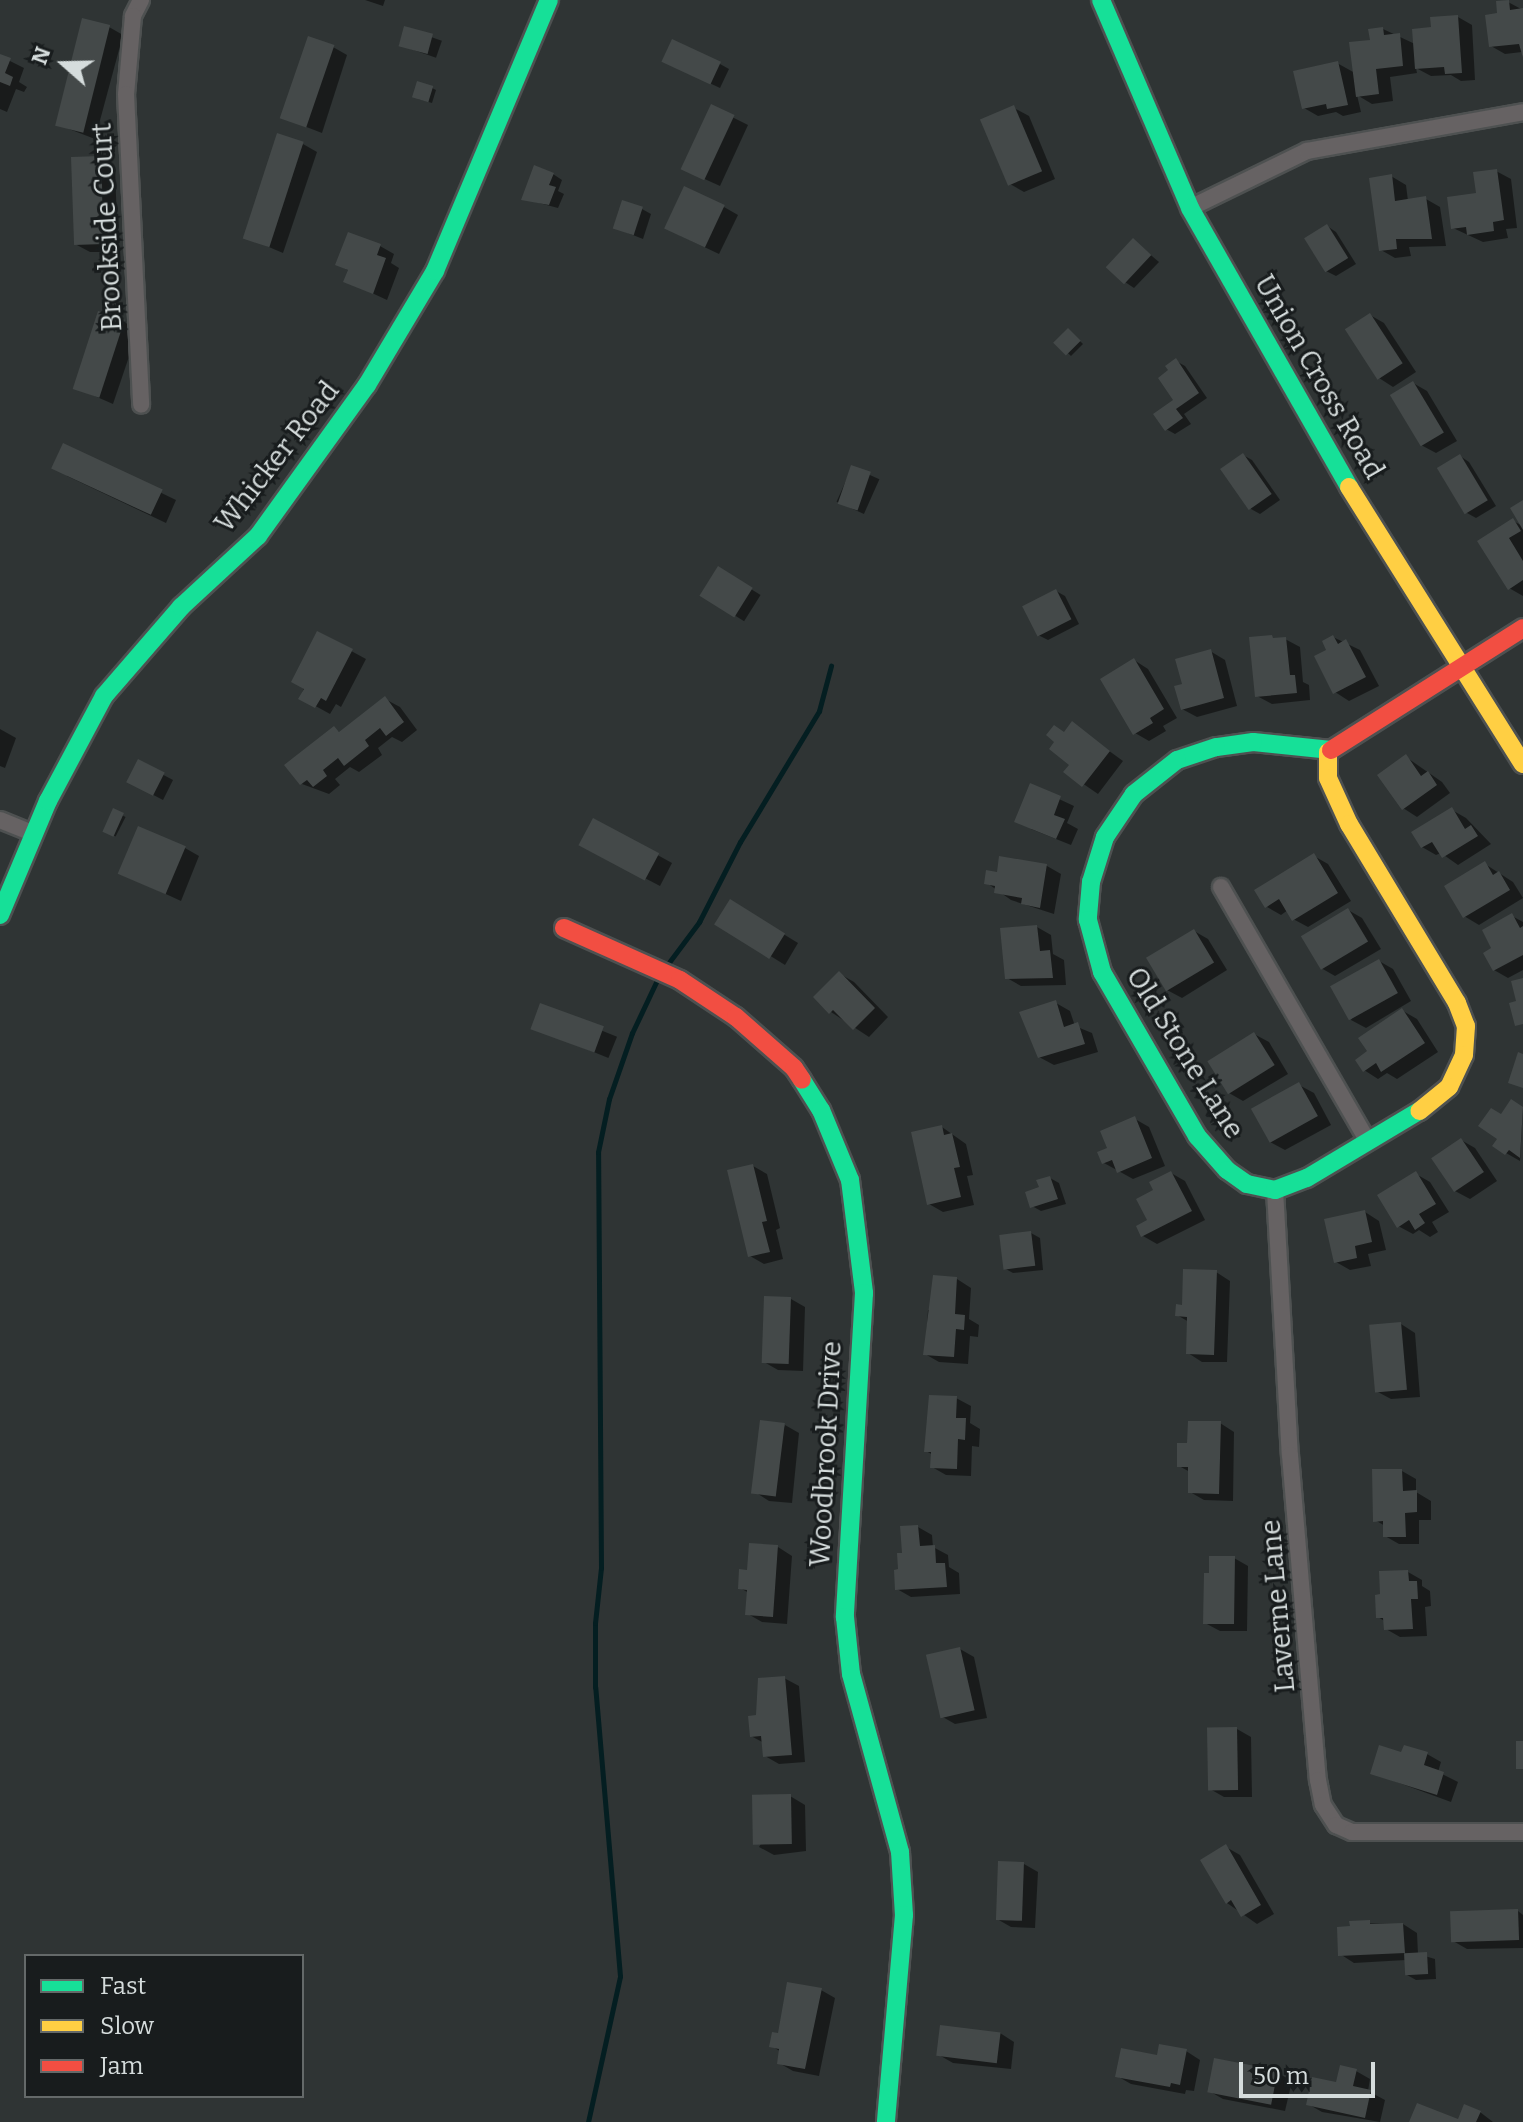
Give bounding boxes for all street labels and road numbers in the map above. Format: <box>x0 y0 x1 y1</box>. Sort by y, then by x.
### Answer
street label: Brookside Court <box>85 122 129 332</box>
street label: Union Cross Road <box>1247 269 1391 485</box>
street label: Whicker Road <box>208 375 346 539</box>
street label: Old Stone Lane <box>1119 961 1251 1145</box>
street label: Woodbrook Drive <box>803 1340 849 1568</box>
street label: Laverne Lane <box>1254 1518 1302 1694</box>

